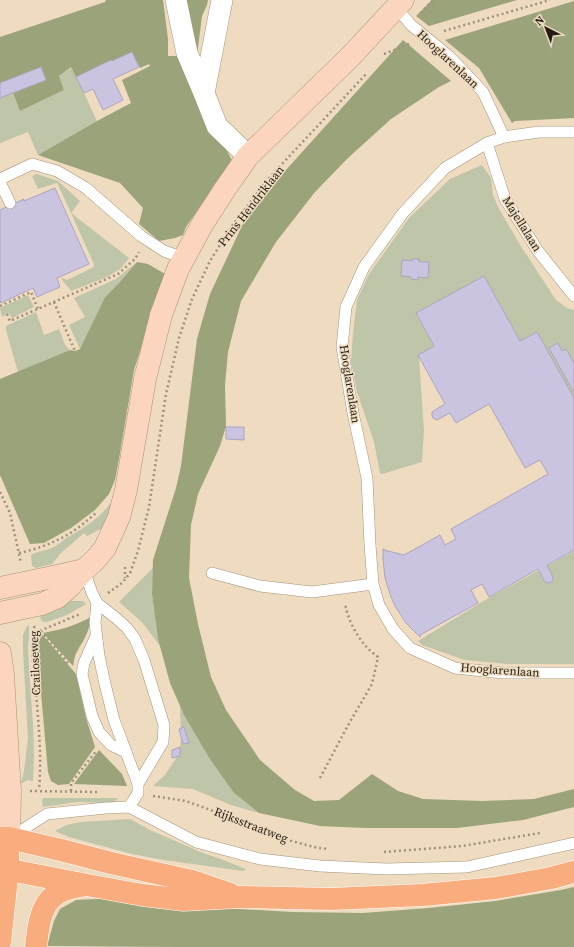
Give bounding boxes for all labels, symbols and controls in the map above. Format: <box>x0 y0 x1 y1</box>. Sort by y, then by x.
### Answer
north arrow <box>526 8 566 48</box>
text: N <box>532 13 548 29</box>
street label: Hooglarenlaan <box>414 26 482 92</box>
street label: Prins Hendriklaan <box>214 162 288 250</box>
street label: Majellalaan <box>499 193 545 255</box>
street label: Hooglarenlaan <box>336 344 364 424</box>
street label: Crailoseweg <box>26 630 44 696</box>
street label: Hooglarenlaan <box>460 659 540 681</box>
street label: Rijksstraatweg <box>212 804 290 846</box>

